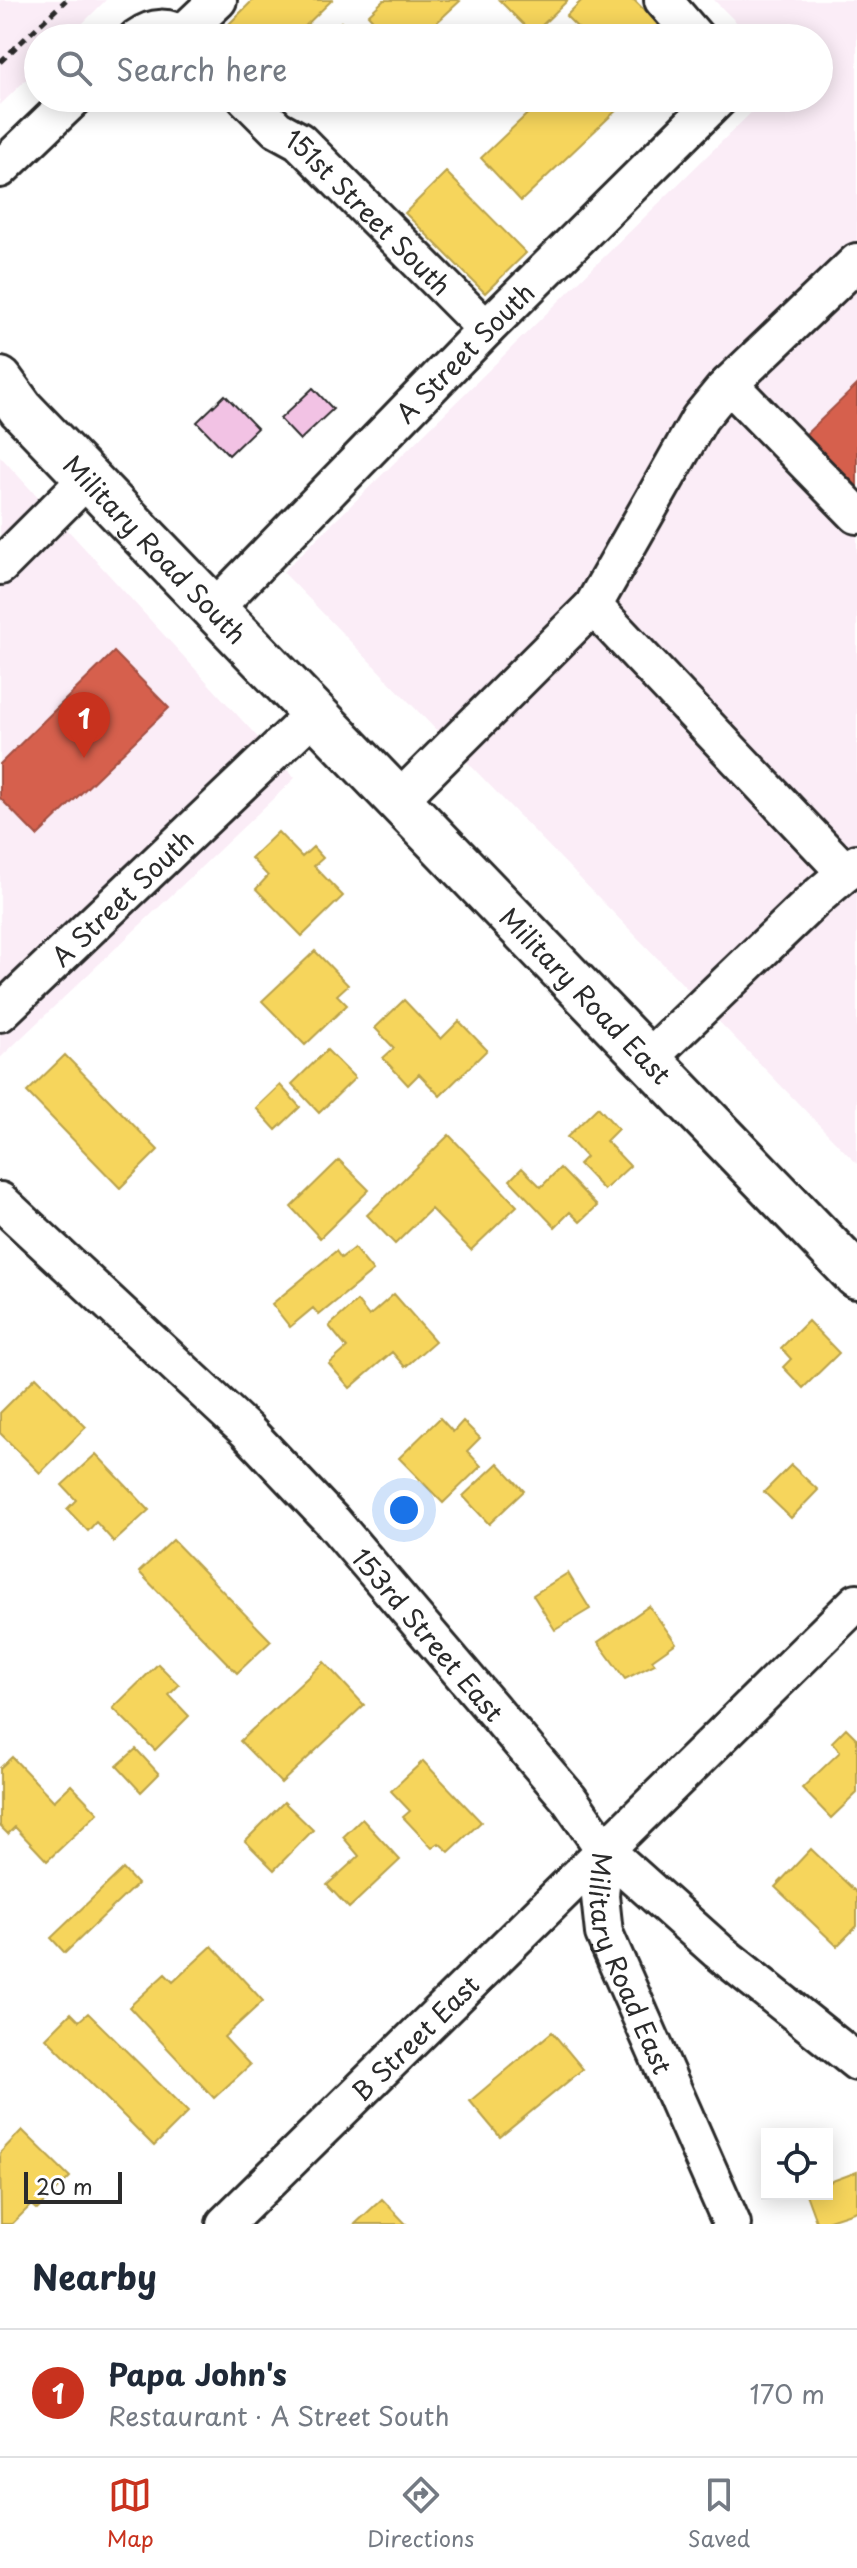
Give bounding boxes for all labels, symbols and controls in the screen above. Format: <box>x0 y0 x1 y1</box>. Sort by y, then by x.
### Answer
search box <box>24 24 833 112</box>
icon: search <box>52 46 96 90</box>
text: Search here <box>116 46 288 91</box>
street label: 151st Street South <box>279 118 461 304</box>
street label: A Street South <box>386 273 542 431</box>
street label: Military Road South <box>55 445 256 652</box>
pin: 1 <box>58 692 110 758</box>
street label: A Street South <box>42 820 202 975</box>
street label: Military Road East <box>491 898 681 1092</box>
your location <box>384 1490 424 1530</box>
street label: 153rd Street East <box>343 1539 514 1729</box>
street label: Military Road East <box>580 1851 683 2080</box>
street label: B Street East <box>342 1965 487 2109</box>
map controls <box>761 2128 833 2200</box>
button: locate <box>761 2128 833 2200</box>
scale bar <box>24 2168 122 2204</box>
text: 20 m <box>36 2169 93 2202</box>
text: Nearby <box>32 2250 157 2302</box>
text: Papa John's <box>108 2351 287 2396</box>
text: 1 <box>52 2374 64 2413</box>
text: 170 m <box>750 2374 825 2413</box>
text: Restaurant · A Street South <box>108 2396 450 2435</box>
tab: Map <box>107 2473 154 2554</box>
tab: Directions <box>367 2473 474 2554</box>
tab: Saved <box>688 2473 750 2554</box>

